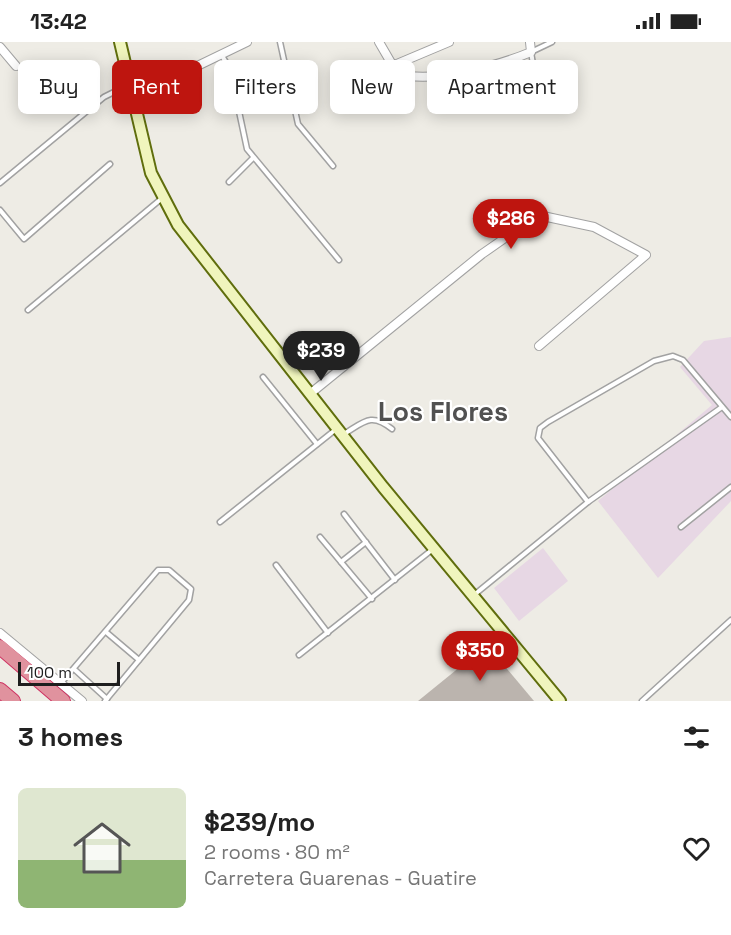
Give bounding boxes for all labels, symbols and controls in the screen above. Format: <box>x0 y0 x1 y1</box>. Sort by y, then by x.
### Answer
text: 13:42 <box>30 7 87 35</box>
chip: Buy <box>18 60 100 114</box>
chip: Rent <box>112 60 202 114</box>
chip: Filters <box>214 60 318 114</box>
chip: New <box>330 60 415 114</box>
chip: Apartment <box>427 60 578 114</box>
pin: $286 <box>475 199 547 250</box>
text: $286 <box>487 205 535 231</box>
pin: $239 <box>285 331 357 382</box>
text: $239 <box>297 337 345 363</box>
district label: Los Flores <box>378 394 508 429</box>
pin: $350 <box>444 631 516 682</box>
text: $350 <box>455 637 505 663</box>
scale bar <box>18 659 120 686</box>
text: 100 m <box>27 662 72 683</box>
text: 3 homes <box>18 720 123 754</box>
icon: filters <box>680 721 713 754</box>
text: $239/mo <box>204 805 315 839</box>
icon: home <box>66 812 138 884</box>
icon: heart <box>680 832 713 865</box>
text: 2 rooms · 80 m² <box>204 839 350 865</box>
text: Carretera Guarenas - Guatire <box>204 865 477 891</box>

